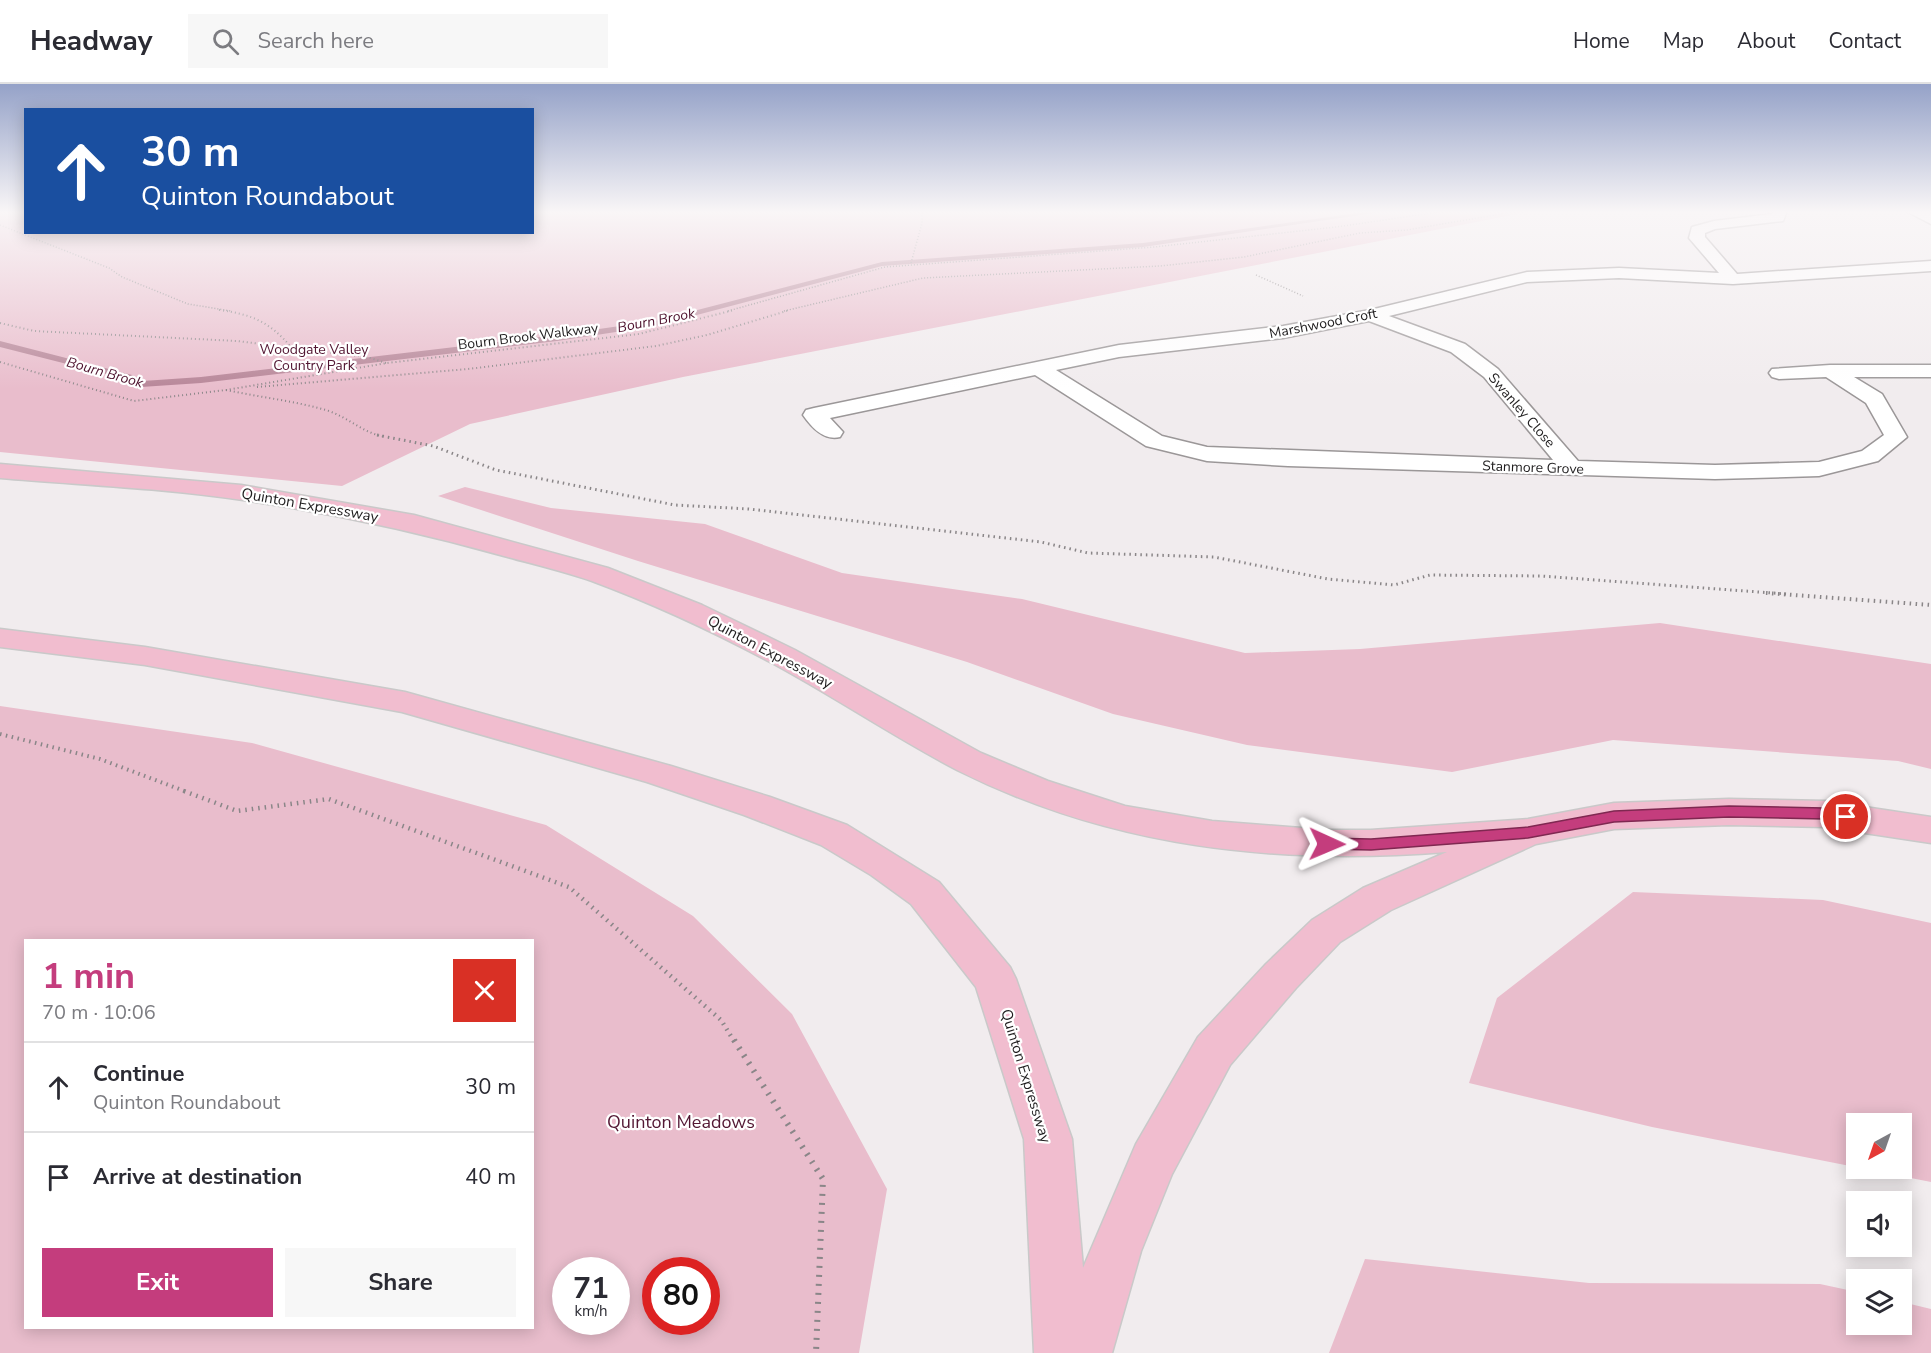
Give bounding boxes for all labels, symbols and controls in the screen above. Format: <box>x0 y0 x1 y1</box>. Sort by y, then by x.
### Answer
search box <box>188 14 608 68</box>
text: Headway <box>30 22 152 60</box>
icon: search <box>209 25 242 58</box>
text: Search here <box>257 26 374 56</box>
text: Home <box>1573 27 1630 55</box>
text: Map <box>1663 27 1704 55</box>
text: About <box>1737 27 1795 55</box>
text: Contact <box>1828 27 1901 55</box>
text: 30 m <box>141 124 240 181</box>
icon: ahead <box>42 132 120 210</box>
text: Quinton Roundabout <box>141 178 394 215</box>
water label: Bourn Brook <box>616 303 697 337</box>
street label: Marshwood Croft <box>1268 304 1379 343</box>
street label: Bourn Brook Walkway <box>457 318 600 355</box>
park label: Woodgate Valley Country Park <box>260 340 369 375</box>
water label: Bourn Brook <box>64 353 146 393</box>
street label: Swanley Close <box>1484 369 1559 452</box>
street label: Stanmore Grove <box>1482 456 1584 479</box>
street label: Quinton Expressway <box>240 483 380 527</box>
street label: Quinton Expressway <box>704 611 836 694</box>
pin <box>1820 791 1871 842</box>
icon: arrive <box>1829 800 1862 833</box>
position arrow <box>1295 812 1359 876</box>
text: 1 min <box>42 952 135 1001</box>
button: close <box>453 959 516 1022</box>
text: 70 m · 10:06 <box>42 999 156 1026</box>
street label: Quinton Expressway <box>996 1007 1056 1146</box>
text: Continue <box>93 1059 184 1089</box>
icon: ahead <box>42 1071 75 1104</box>
text: 30 m <box>465 1072 516 1102</box>
text: Quinton Roundabout <box>93 1089 280 1116</box>
park label: Quinton Meadows <box>607 1110 755 1134</box>
north arrow <box>1846 1113 1912 1179</box>
map controls <box>1846 1113 1912 1335</box>
icon: arrive <box>42 1161 75 1194</box>
text: Arrive at destination <box>93 1162 302 1192</box>
text: 40 m <box>465 1162 516 1192</box>
button: sound <box>1846 1191 1912 1257</box>
button: Exit <box>42 1248 273 1317</box>
button: Share <box>285 1248 516 1317</box>
speed limit sign: 80 <box>642 1257 720 1335</box>
text: 71 <box>573 1268 609 1309</box>
button: layers <box>1846 1269 1912 1335</box>
text: km/h <box>574 1301 608 1321</box>

